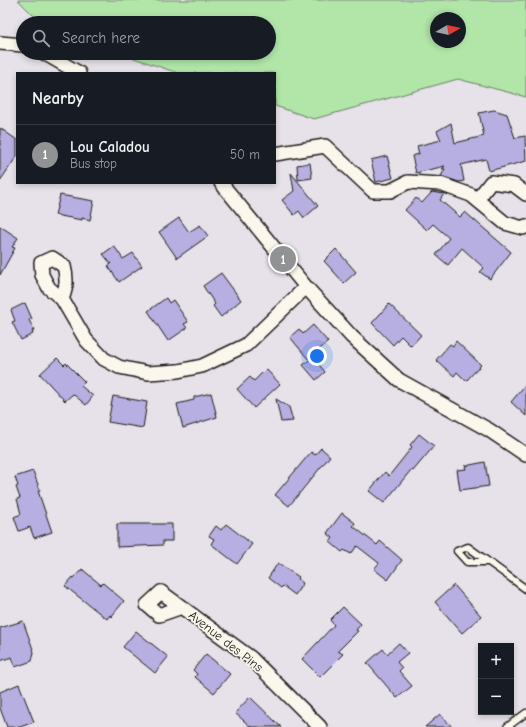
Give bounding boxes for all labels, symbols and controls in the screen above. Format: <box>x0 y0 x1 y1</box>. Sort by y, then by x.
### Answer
north arrow <box>430 12 466 48</box>
search box <box>16 16 276 60</box>
icon: search <box>30 27 52 49</box>
text: Search here <box>62 29 140 47</box>
text: Nearby <box>32 89 83 108</box>
text: Lou Caladou <box>70 138 150 156</box>
text: 1 <box>42 147 48 162</box>
text: 50 m <box>230 147 260 162</box>
text: Bus stop <box>70 156 117 171</box>
pin: 1 <box>270 244 296 274</box>
your location <box>307 346 327 366</box>
street label: Avenue des Pins <box>186 607 266 675</box>
map controls <box>478 643 514 715</box>
button: + <box>478 643 514 679</box>
button: − <box>478 679 514 715</box>

